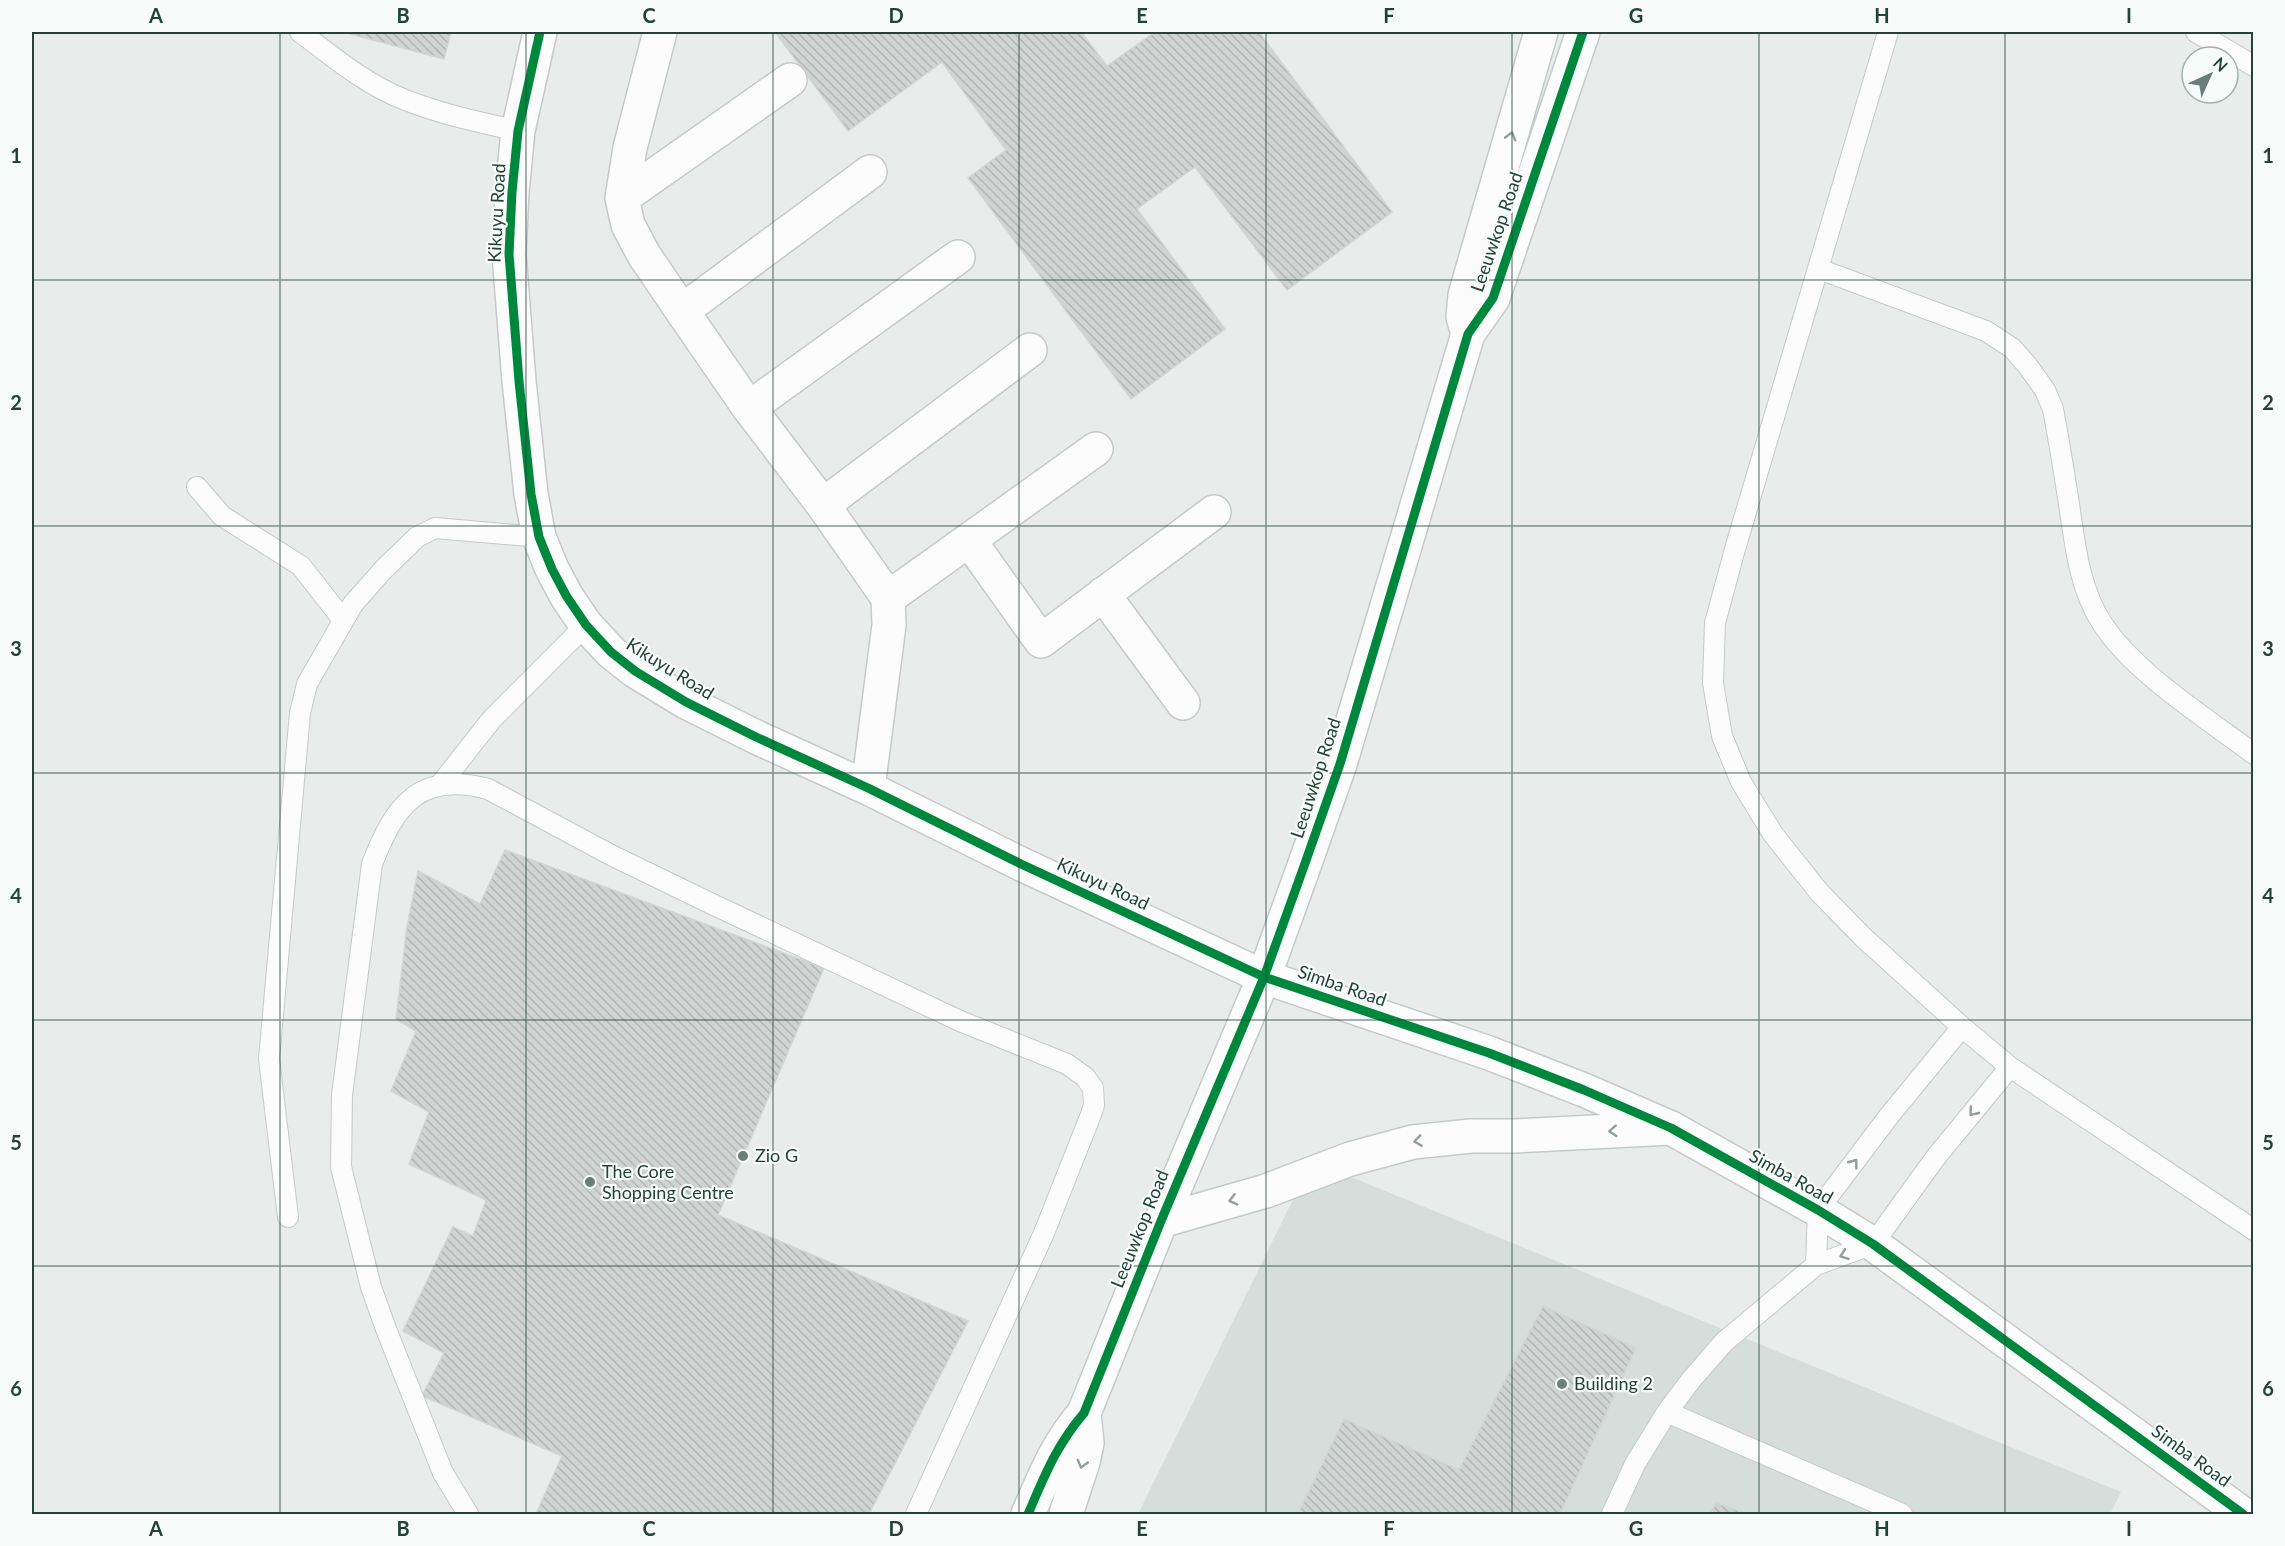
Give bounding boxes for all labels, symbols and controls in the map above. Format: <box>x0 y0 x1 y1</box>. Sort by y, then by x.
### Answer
text: A <box>148 3 163 27</box>
text: B <box>396 3 410 27</box>
text: C <box>642 3 656 27</box>
text: D <box>888 3 904 27</box>
text: E <box>1136 3 1148 27</box>
text: F <box>1383 3 1395 27</box>
text: G <box>1629 3 1643 27</box>
text: H <box>1874 3 1890 27</box>
text: I <box>2126 3 2132 27</box>
north arrow <box>2180 45 2240 105</box>
text: N <box>2210 53 2232 75</box>
one-way arrow <box>1504 131 1516 142</box>
text: 1 <box>10 143 22 167</box>
text: 1 <box>2262 143 2274 167</box>
street label: Kikuyu Road <box>482 163 510 263</box>
street label: Leeuwkop Road <box>1465 169 1527 294</box>
text: 2 <box>10 390 22 414</box>
text: 2 <box>2262 390 2274 414</box>
street label: Kikuyu Road <box>623 633 718 704</box>
text: 3 <box>10 636 22 660</box>
text: 3 <box>2262 636 2274 660</box>
street label: Leeuwkop Road <box>1285 715 1345 841</box>
street label: Kikuyu Road <box>1054 852 1153 914</box>
text: 4 <box>10 883 22 907</box>
text: 4 <box>2262 883 2274 907</box>
street label: Simba Road <box>1295 960 1390 1010</box>
one-way arrow <box>1969 1105 1980 1116</box>
one-way arrow <box>1608 1125 1617 1138</box>
text: 5 <box>10 1130 22 1154</box>
text: 5 <box>2262 1130 2274 1154</box>
one-way arrow <box>1414 1135 1423 1147</box>
place label: Zio G <box>755 1144 798 1166</box>
street label: Simba Road <box>1746 1144 1837 1208</box>
marker: Zio G <box>736 1149 750 1163</box>
one-way arrow <box>1846 1159 1857 1170</box>
place label: The Core Shopping Centre <box>602 1160 734 1203</box>
street label: Leeuwkop Road <box>1105 1166 1173 1291</box>
marker: The Core Shopping Centre <box>583 1175 597 1189</box>
one-way arrow <box>1228 1193 1239 1205</box>
one-way arrow <box>1840 1247 1850 1260</box>
place label: Building 2 <box>1574 1372 1653 1394</box>
text: 6 <box>10 1376 22 1400</box>
text: 6 <box>2262 1376 2274 1400</box>
marker: Building 2 <box>1555 1377 1569 1391</box>
street label: Simba Road <box>2148 1419 2235 1491</box>
one-way arrow <box>1077 1459 1089 1469</box>
text: A <box>148 1516 163 1540</box>
text: B <box>396 1516 410 1540</box>
text: C <box>642 1516 656 1540</box>
text: D <box>888 1516 904 1540</box>
text: E <box>1136 1516 1148 1540</box>
text: F <box>1383 1516 1395 1540</box>
text: G <box>1629 1516 1643 1540</box>
text: H <box>1874 1516 1890 1540</box>
text: I <box>2126 1516 2132 1540</box>

